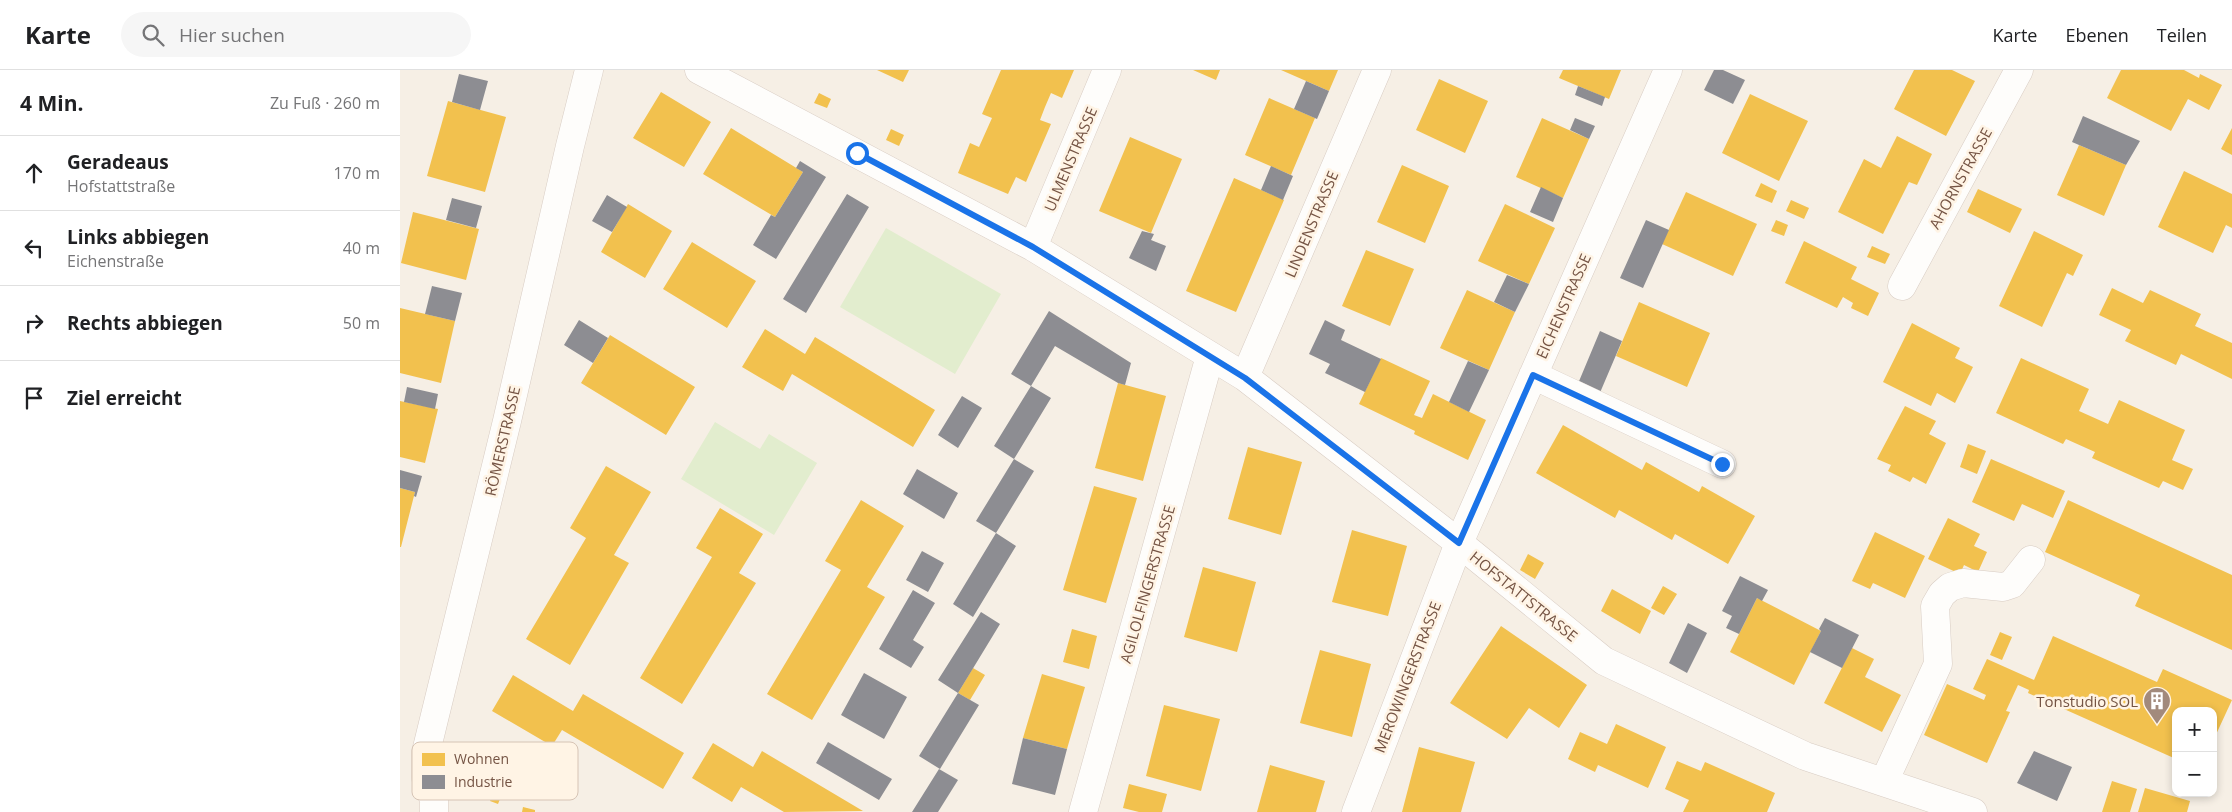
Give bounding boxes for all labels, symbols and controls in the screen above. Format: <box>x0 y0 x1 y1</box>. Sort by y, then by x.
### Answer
search box <box>121 12 471 57</box>
text: Karte <box>25 18 91 51</box>
icon: search <box>139 21 167 49</box>
text: Hier suchen <box>179 22 285 48</box>
text: Karte <box>1993 23 2037 47</box>
text: Ebenen <box>2065 23 2129 47</box>
text: Teilen <box>2157 23 2207 47</box>
text: 4 Min. <box>20 89 83 117</box>
text: Zu Fuß · 260 m <box>270 92 380 114</box>
street label: ULMENSTRASSE <box>1039 104 1101 214</box>
street label: AHORNSTRASSE <box>1924 124 1996 232</box>
route start <box>846 142 869 165</box>
text: Geradeaus <box>67 149 169 175</box>
icon: ahead <box>20 159 48 187</box>
text: 170 m <box>334 162 380 184</box>
street label: LINDENSTRASSE <box>1280 168 1342 280</box>
text: Hofstattstraße <box>67 175 175 197</box>
text: Links abbiegen <box>67 224 209 250</box>
icon: left <box>20 234 48 262</box>
text: 40 m <box>343 237 380 259</box>
text: Eichenstraße <box>67 250 164 272</box>
street label: EICHENSTRASSE <box>1531 250 1595 362</box>
icon: right <box>20 309 48 337</box>
text: Rechts abbiegen <box>67 310 223 336</box>
text: 50 m <box>343 312 380 334</box>
icon: arrive <box>20 384 48 412</box>
street label: RÖMERSTRASSE <box>480 384 524 498</box>
text: Ziel erreicht <box>67 385 182 411</box>
route end <box>1711 453 1734 476</box>
street label: AGILOLFINGERSTRASSE <box>1115 503 1179 665</box>
street label: HOFSTATTSTRASSE <box>1466 546 1582 646</box>
street label: MEROWINGERSTRASSE <box>1369 598 1445 756</box>
building icon: Tonstudio SOL <box>2142 686 2172 725</box>
place label: Tonstudio SOL <box>2036 691 2138 711</box>
map controls <box>2172 707 2217 797</box>
button: + <box>2172 707 2217 752</box>
legend <box>412 742 578 800</box>
text: Wohnen <box>454 749 509 768</box>
button: − <box>2172 752 2217 797</box>
text: Industrie <box>454 772 513 791</box>

